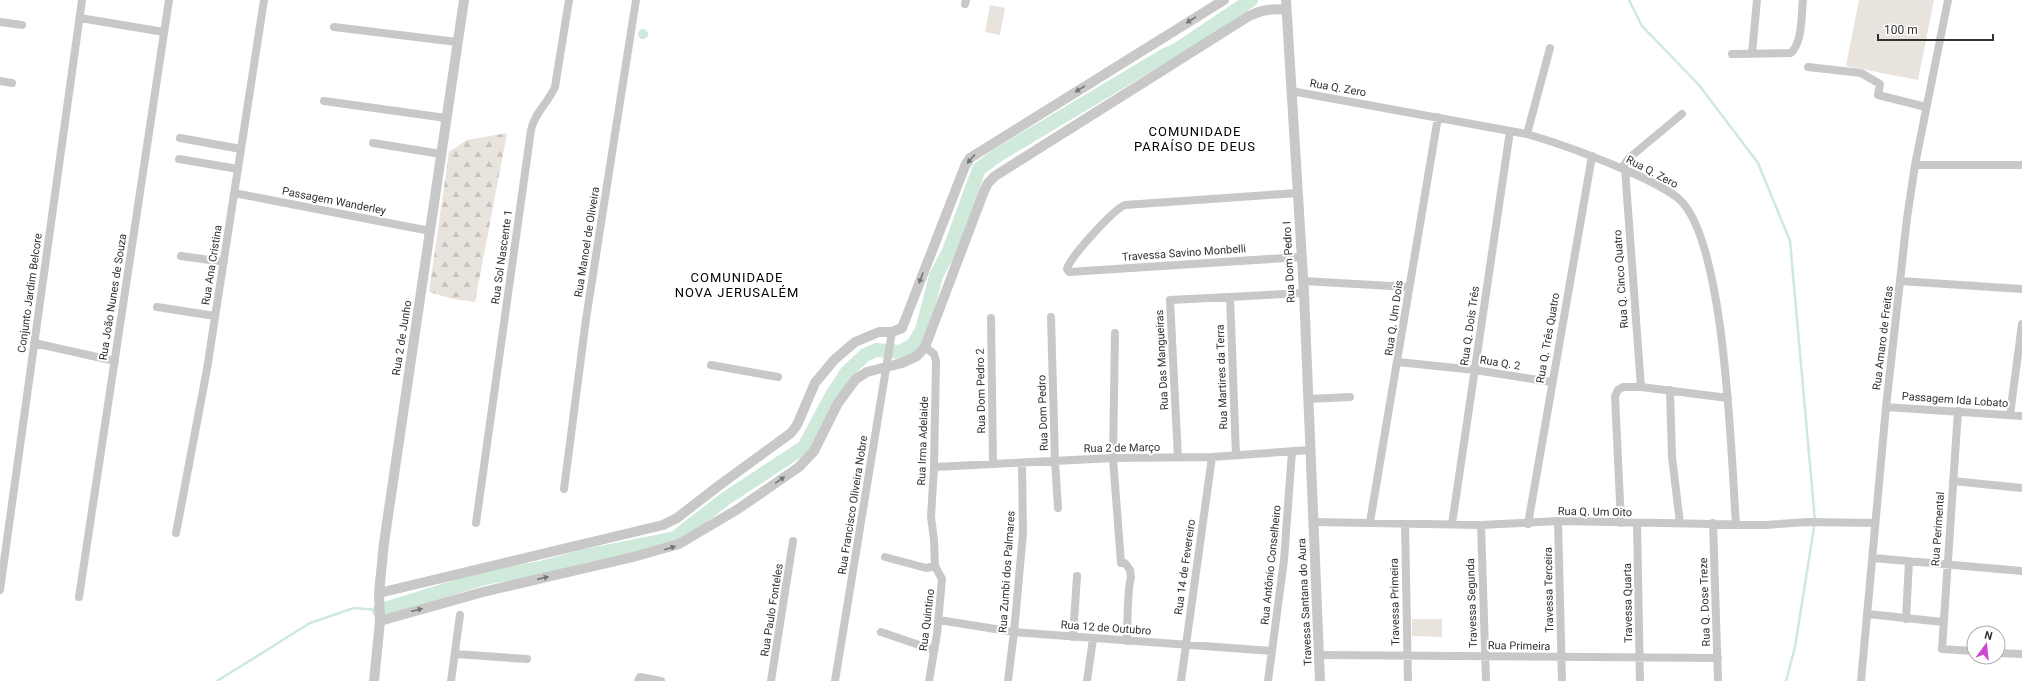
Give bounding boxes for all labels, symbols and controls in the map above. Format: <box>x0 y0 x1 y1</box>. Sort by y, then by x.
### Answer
scale bar <box>1878 16 1993 42</box>
one-way arrow <box>1185 17 1197 24</box>
text: 100 m <box>1884 23 1918 37</box>
street label: Rua Q. Zero <box>1309 77 1367 99</box>
one-way arrow <box>1074 85 1086 92</box>
district label: COMUNIDADE PARAÍSO DE DEUS <box>1134 124 1256 154</box>
one-way arrow <box>966 153 975 164</box>
street label: Rua Q. Zero <box>1624 153 1680 191</box>
street label: Passagem Wanderley <box>281 185 388 218</box>
street label: Rua Manoel de Oliveira <box>572 186 602 298</box>
street label: Rua Sol Nascente 1 <box>489 209 515 305</box>
street label: Rua Dom Pedro I <box>1280 221 1298 303</box>
street label: Rua Ana Cristina <box>199 224 225 306</box>
street label: Rua Q. Cinco Quatro <box>1611 229 1631 329</box>
street label: Conjunto Jardim Belcore <box>15 232 45 354</box>
street label: Rua João Nunes de Souza <box>97 233 129 361</box>
street label: Travessa Savino Monbelli <box>1122 242 1246 264</box>
district label: COMUNIDADE NOVA JERUSALÉM <box>675 270 799 300</box>
one-way arrow <box>918 273 924 285</box>
street label: Rua Q. Um Dois <box>1382 279 1406 357</box>
street label: Rua Q. Dois Três <box>1458 285 1482 367</box>
street label: Rua Amaro de Freitas <box>1870 285 1896 391</box>
street label: Rua Q. Três Quatro <box>1534 292 1562 384</box>
street label: Rua 2 de Junho <box>390 300 414 376</box>
street label: Rua Das Mangueiras <box>1153 309 1171 411</box>
street label: Rua Martires da Terra <box>1214 324 1230 430</box>
street label: Rua Dom Pedro 2 <box>974 348 988 434</box>
street label: Rua Q. 2 <box>1479 353 1521 373</box>
street label: Rua Dom Pedro <box>1035 375 1051 451</box>
street label: Passagem Ida Lobato <box>1901 390 2009 410</box>
street label: Rua Irma Adelaide <box>915 396 931 486</box>
street label: Rua Francisco Oliveira Nobre <box>836 434 870 575</box>
street label: Rua 2 de Março <box>1084 441 1160 455</box>
one-way arrow <box>775 476 786 484</box>
street label: Rua Perimental <box>1929 491 1947 567</box>
street label: Rua Antônio Conselheiro <box>1258 504 1284 626</box>
street label: Rua Q. Um Oito <box>1558 505 1632 519</box>
street label: Rua Zumbi dos Palmares <box>996 510 1018 634</box>
street label: Rua 14 de Fevereiro <box>1172 518 1198 616</box>
street label: Travessa Santana do Aura <box>1295 538 1315 666</box>
one-way arrow <box>664 545 676 551</box>
street label: Travessa Terceira <box>1542 547 1556 633</box>
street label: Rua Q. Dose Treze <box>1697 557 1713 647</box>
street label: Travessa Primeira <box>1388 558 1402 646</box>
street label: Travessa Segunda <box>1464 558 1480 648</box>
street label: Rua Paulo Fonteles <box>758 562 786 657</box>
street label: Travessa Quarta <box>1621 563 1635 643</box>
one-way arrow <box>537 575 550 581</box>
street label: Rua Quintino <box>917 588 937 652</box>
one-way arrow <box>412 607 424 613</box>
street label: Rua 12 de Outubro <box>1060 618 1152 638</box>
north arrow <box>1966 625 2006 665</box>
text: N <box>1983 629 1994 643</box>
street label: Rua Primeira <box>1488 639 1550 653</box>

